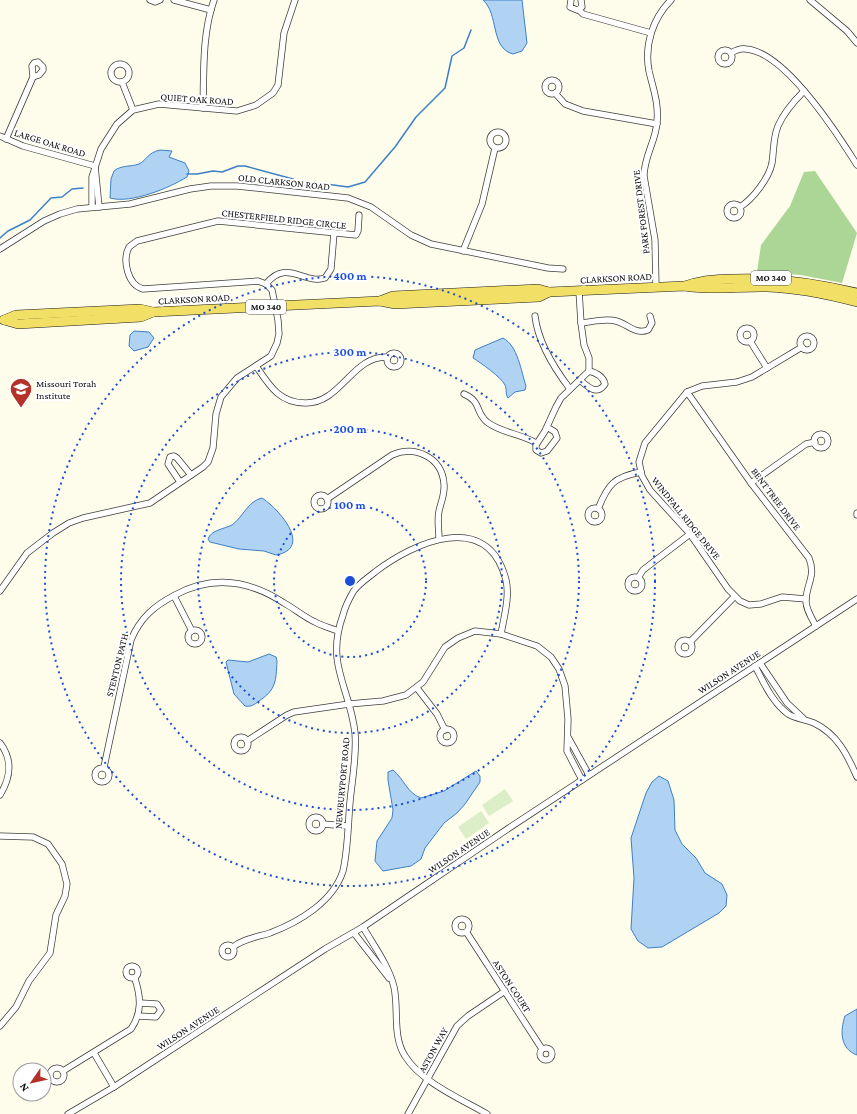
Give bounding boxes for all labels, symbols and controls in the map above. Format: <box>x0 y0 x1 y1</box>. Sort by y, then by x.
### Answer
street label: QUIET OAK ROAD <box>160 91 234 107</box>
street label: LARGE OAK ROAD <box>13 127 87 159</box>
street label: PARK FOREST DRIVE <box>630 169 652 255</box>
street label: OLD CLARKSON ROAD <box>238 172 331 192</box>
street label: CHESTERFIELD RIDGE CIRCLE <box>221 207 347 231</box>
text: 400 m <box>333 269 368 283</box>
street label: CLARKSON ROAD <box>580 271 653 285</box>
road number: MO 340 <box>751 271 791 285</box>
street label: CLARKSON ROAD <box>158 292 231 306</box>
road number: MO 340 <box>246 300 286 314</box>
text: 300 m <box>334 345 367 359</box>
school or university icon: Missouri Torah Institute <box>8 376 34 409</box>
place label: Missouri Torah Institute <box>36 378 97 401</box>
text: 200 m <box>333 422 367 436</box>
street label: BENT TREE DRIVE <box>749 466 803 533</box>
street label: WINDFALL RIDGE DRIVE <box>649 475 723 562</box>
text: 100 m <box>334 498 367 512</box>
centre of rings <box>343 574 357 588</box>
street label: STENTON PATH <box>104 632 130 698</box>
street label: WILSON AVENUE <box>696 647 763 696</box>
street label: NEWBURYPORT ROAD <box>332 736 352 829</box>
street label: WILSON AVENUE <box>426 826 492 876</box>
street label: ASTON COURT <box>491 958 533 1015</box>
street label: WILSON AVENUE <box>155 1003 222 1052</box>
street label: ASTON WAY <box>416 1025 450 1075</box>
north arrow <box>12 1062 52 1102</box>
text: N <box>16 1081 31 1094</box>

